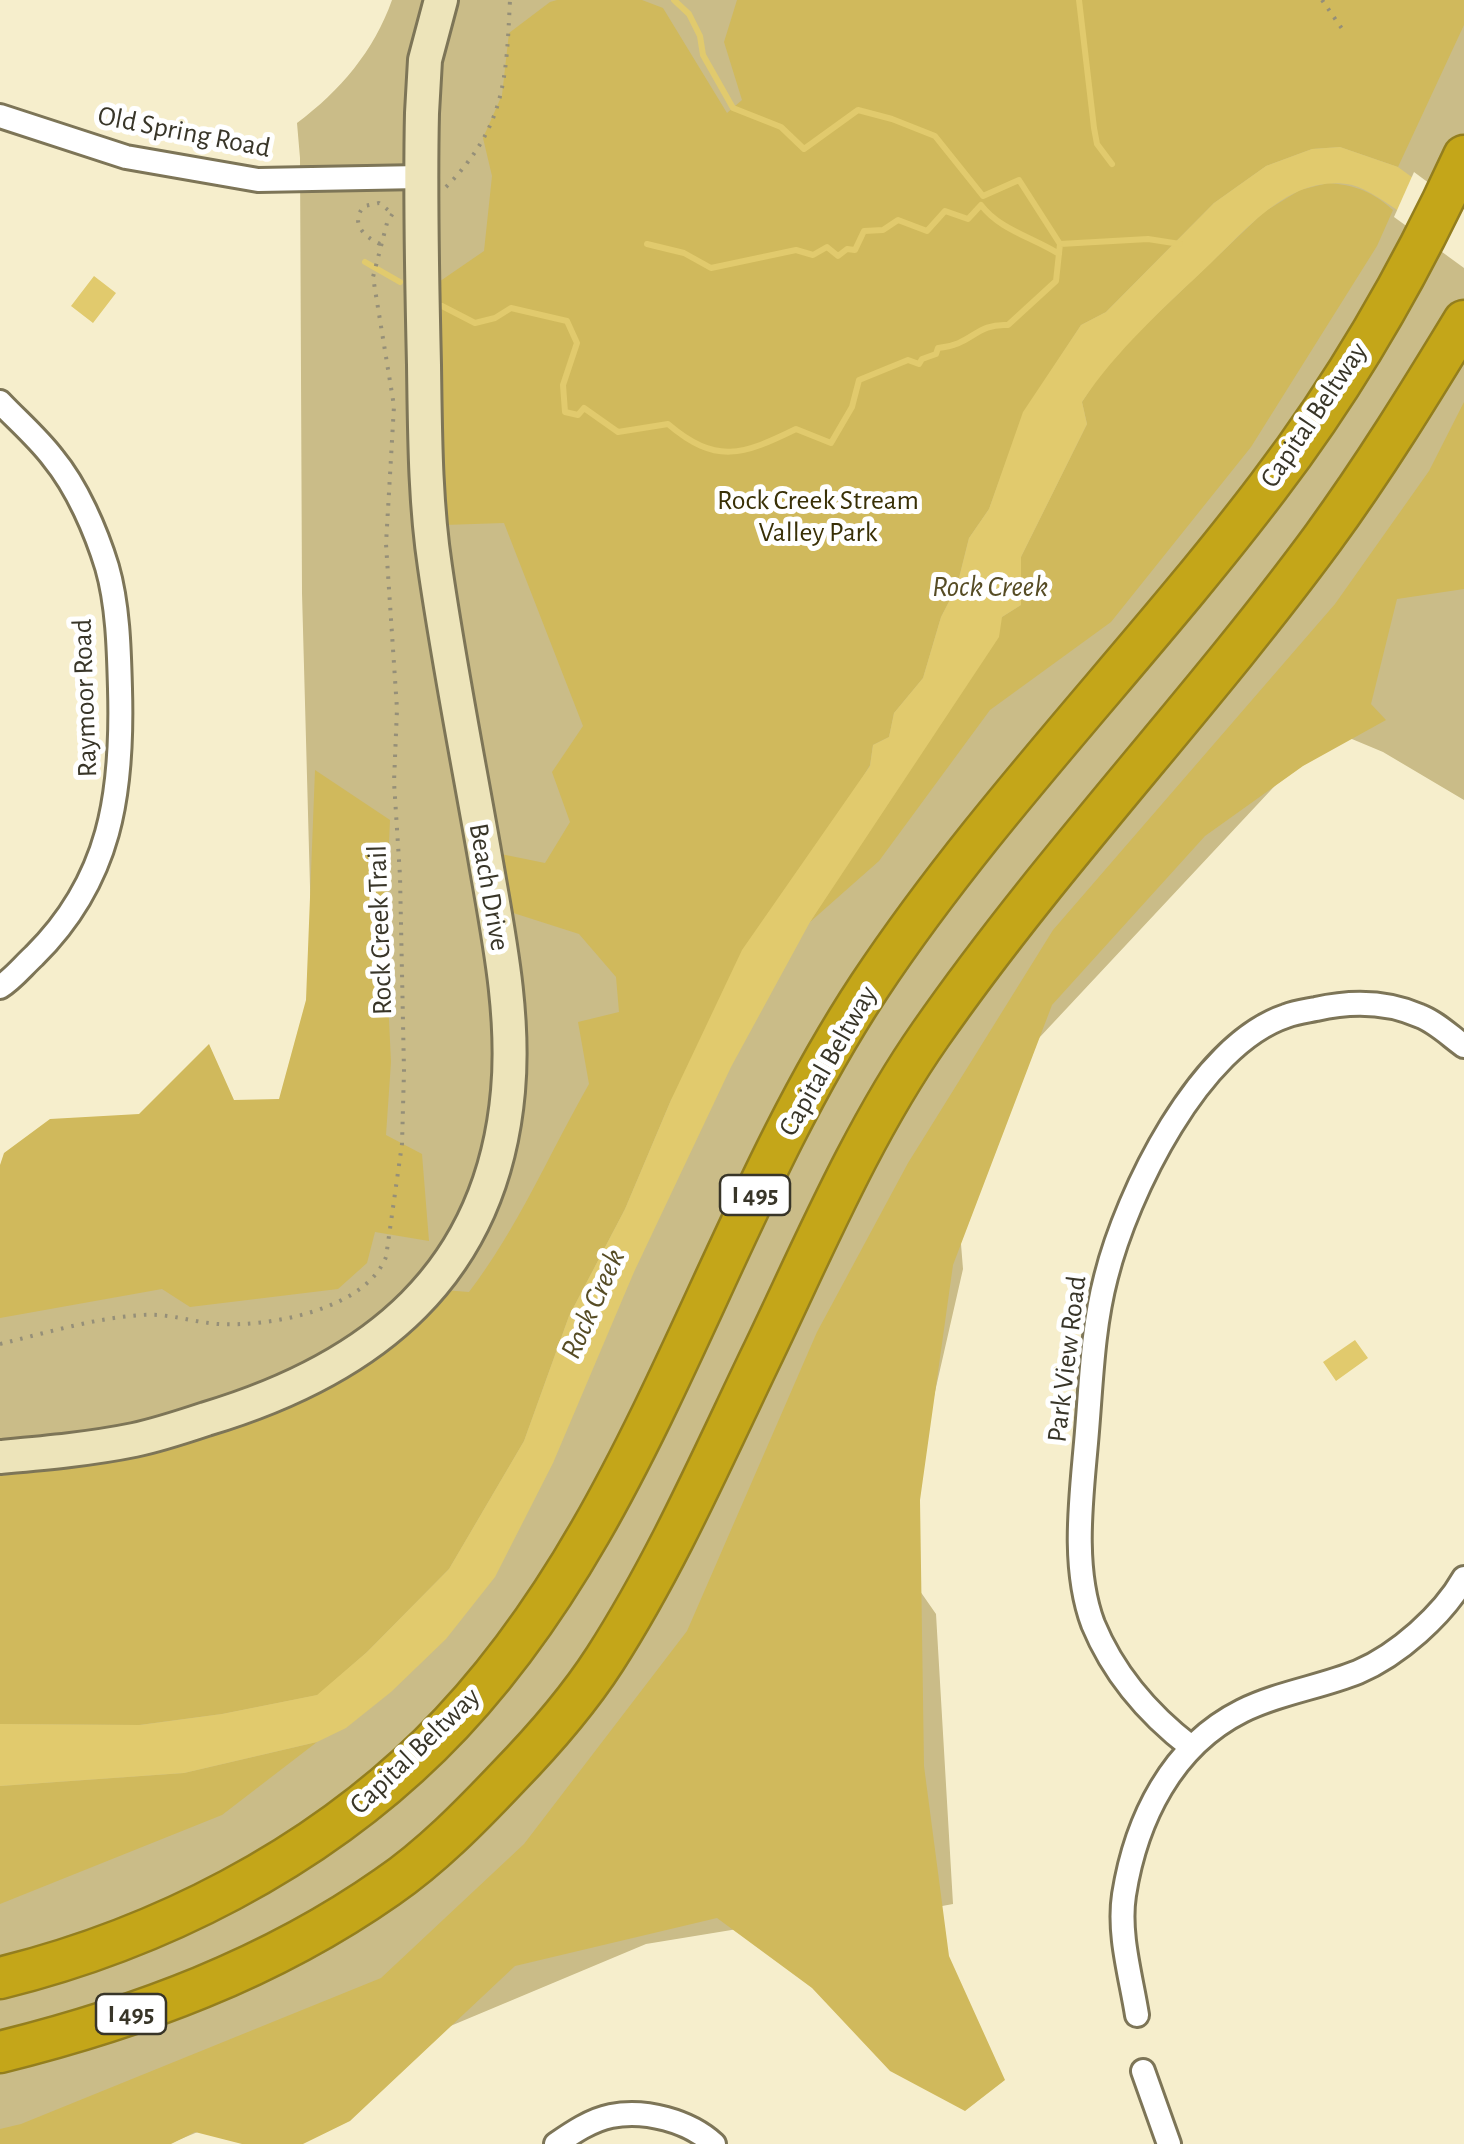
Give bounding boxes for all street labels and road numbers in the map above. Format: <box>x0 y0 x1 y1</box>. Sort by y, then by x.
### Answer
street label: Old Spring Road <box>95 99 273 165</box>
street label: Capital Beltway <box>1253 336 1375 494</box>
street label: Raymoor Road <box>65 618 105 778</box>
street label: Beach Drive <box>461 821 517 953</box>
street label: Rock Creek Trail <box>360 844 400 1016</box>
street label: Capital Beltway <box>771 980 885 1142</box>
road number: I 495 <box>720 1175 790 1215</box>
street label: Park View Road <box>1040 1274 1094 1444</box>
street label: Capital Beltway <box>343 1680 487 1822</box>
road number: I 495 <box>96 1994 166 2034</box>

